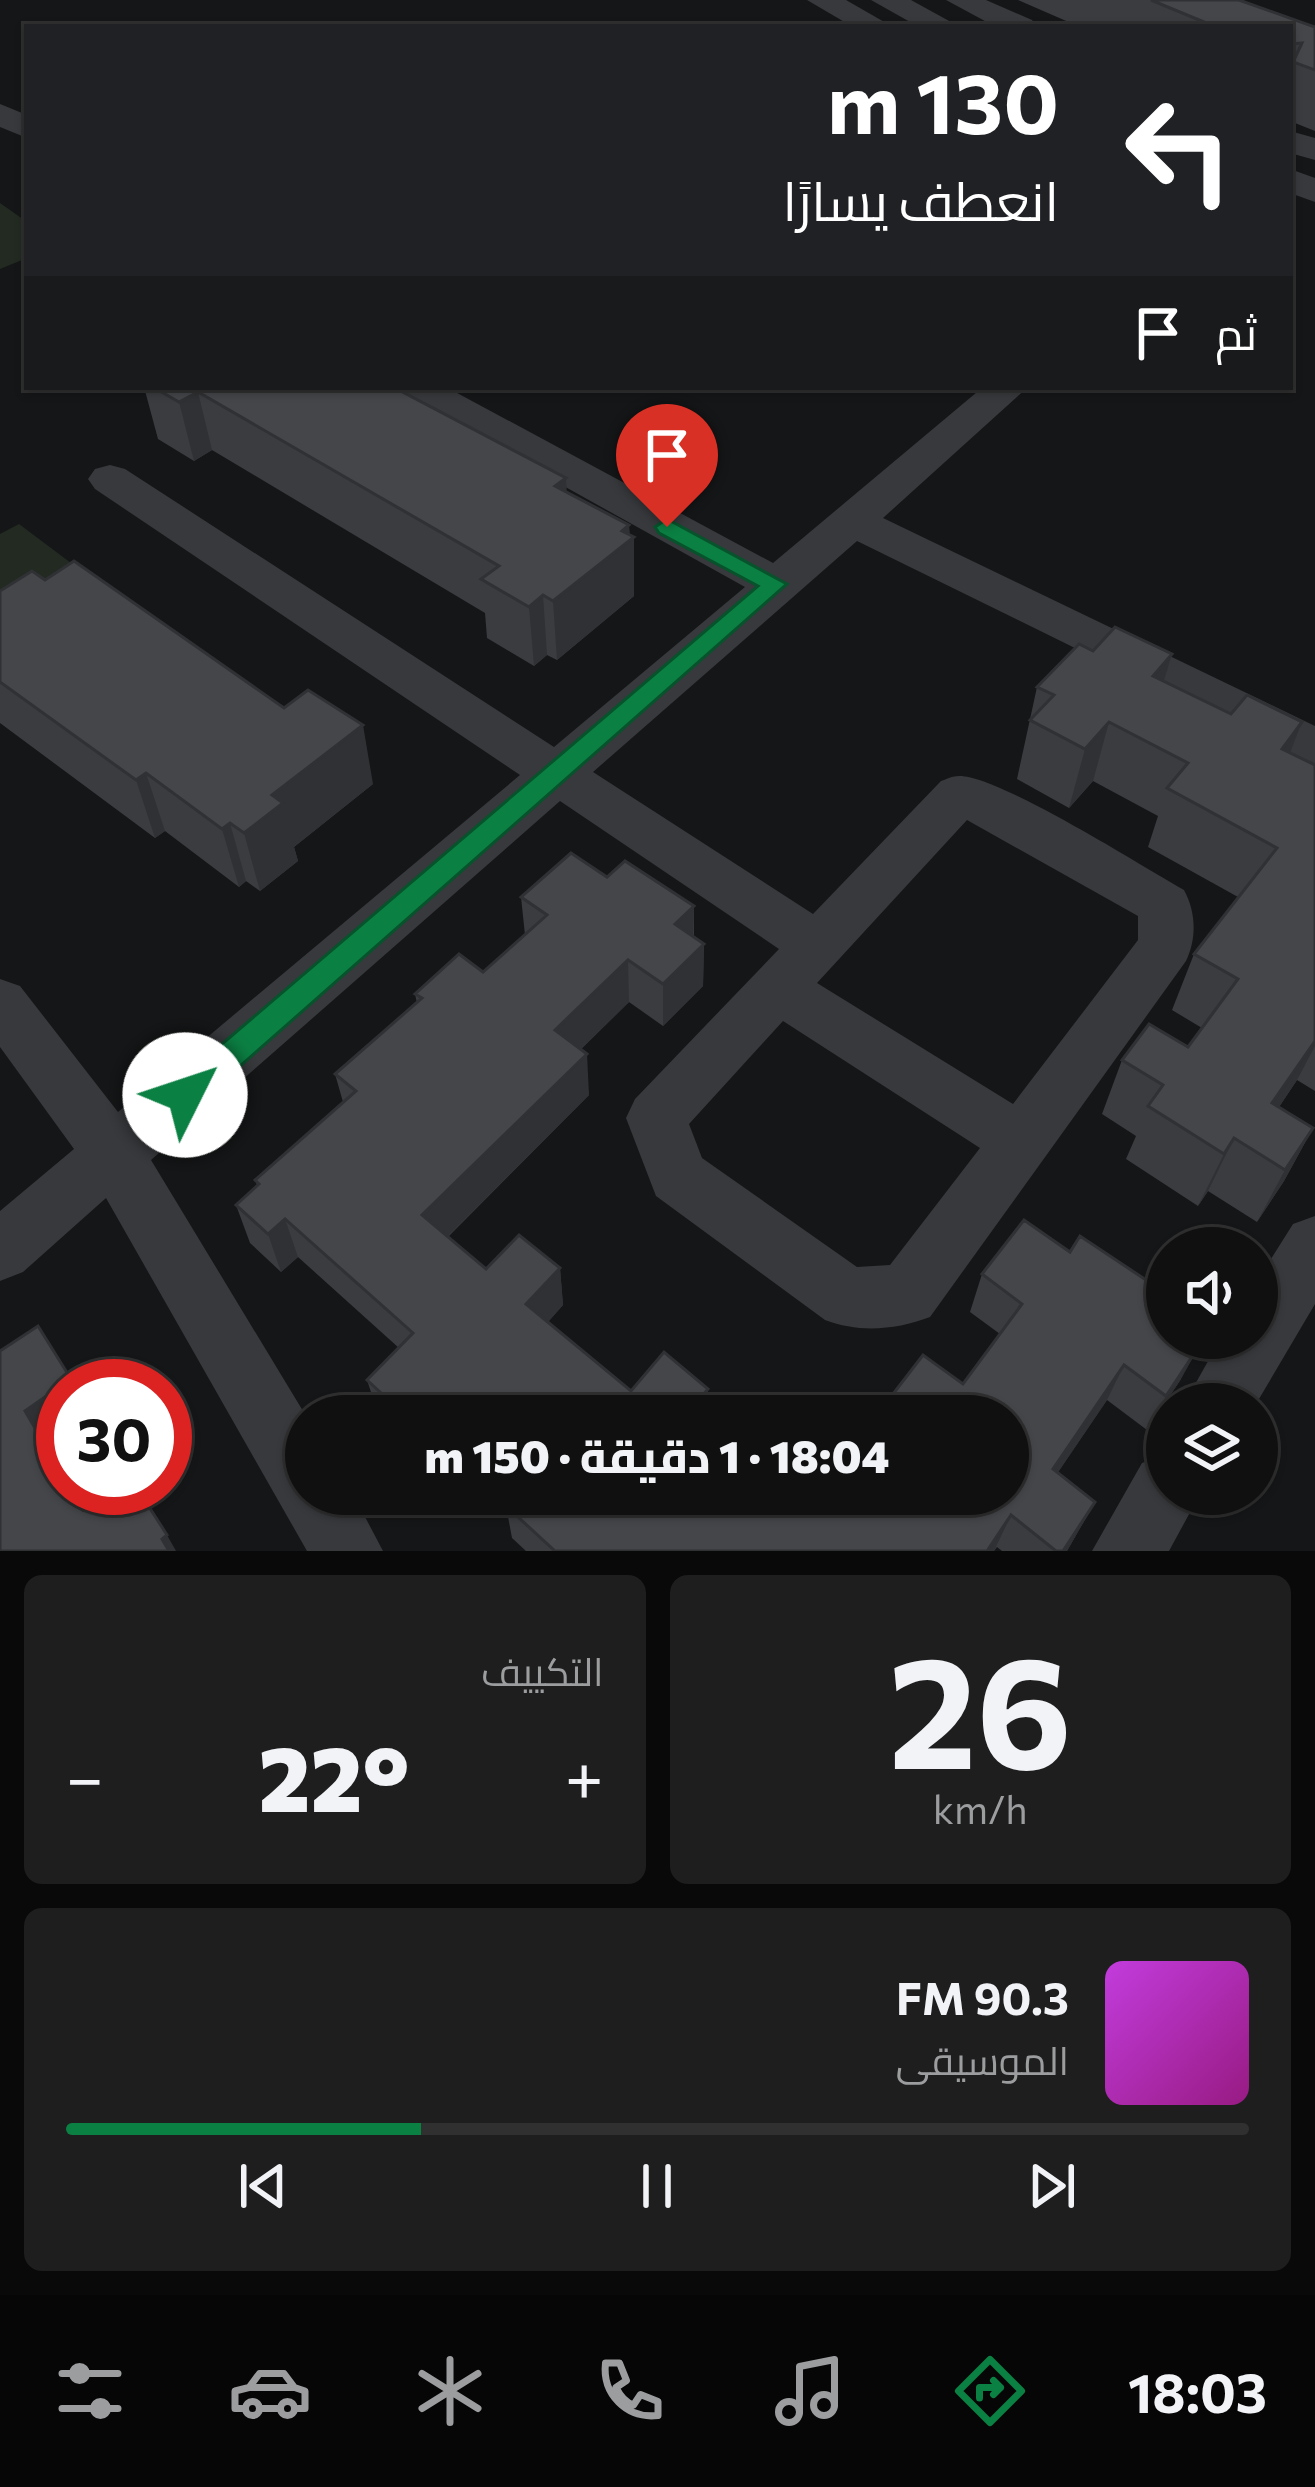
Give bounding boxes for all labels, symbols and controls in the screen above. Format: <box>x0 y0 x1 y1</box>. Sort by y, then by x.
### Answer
text: 130 m <box>827 49 1059 151</box>
icon: left <box>1101 72 1257 228</box>
text: انعطف يسارًا <box>782 166 1059 232</box>
icon: arrive <box>1125 300 1191 366</box>
text: ثم <box>1215 304 1257 359</box>
pin <box>616 404 718 527</box>
icon: arrive <box>634 422 700 488</box>
position arrow <box>122 1032 248 1158</box>
map controls <box>1146 1227 1278 1515</box>
button: sound <box>1146 1227 1278 1359</box>
speed limit sign: 30 <box>36 1359 192 1515</box>
button: layers <box>1146 1383 1278 1515</box>
text: 18:04 · 1 دقيقة · 150 m <box>424 1427 890 1482</box>
text: 26 <box>888 1610 1072 1801</box>
text: التكييف <box>481 1646 604 1694</box>
text: 22° <box>258 1720 410 1831</box>
text: − <box>66 1735 104 1816</box>
text: + <box>565 1735 604 1816</box>
text: km/h <box>933 1784 1028 1832</box>
text: 90.3 FM <box>896 1969 1069 2024</box>
text: الموسيقى <box>896 2035 1069 2083</box>
icon: previous <box>230 2153 296 2219</box>
icon: pause <box>624 2153 690 2219</box>
icon: next <box>1019 2153 1085 2219</box>
icon: filters <box>48 2349 132 2433</box>
icon: car <box>228 2349 312 2433</box>
icon: climate <box>408 2349 492 2433</box>
icon: phone <box>588 2349 672 2433</box>
icon: music <box>768 2349 852 2433</box>
icon: directions <box>948 2349 1032 2433</box>
text: 18:03 <box>1128 2358 1267 2424</box>

